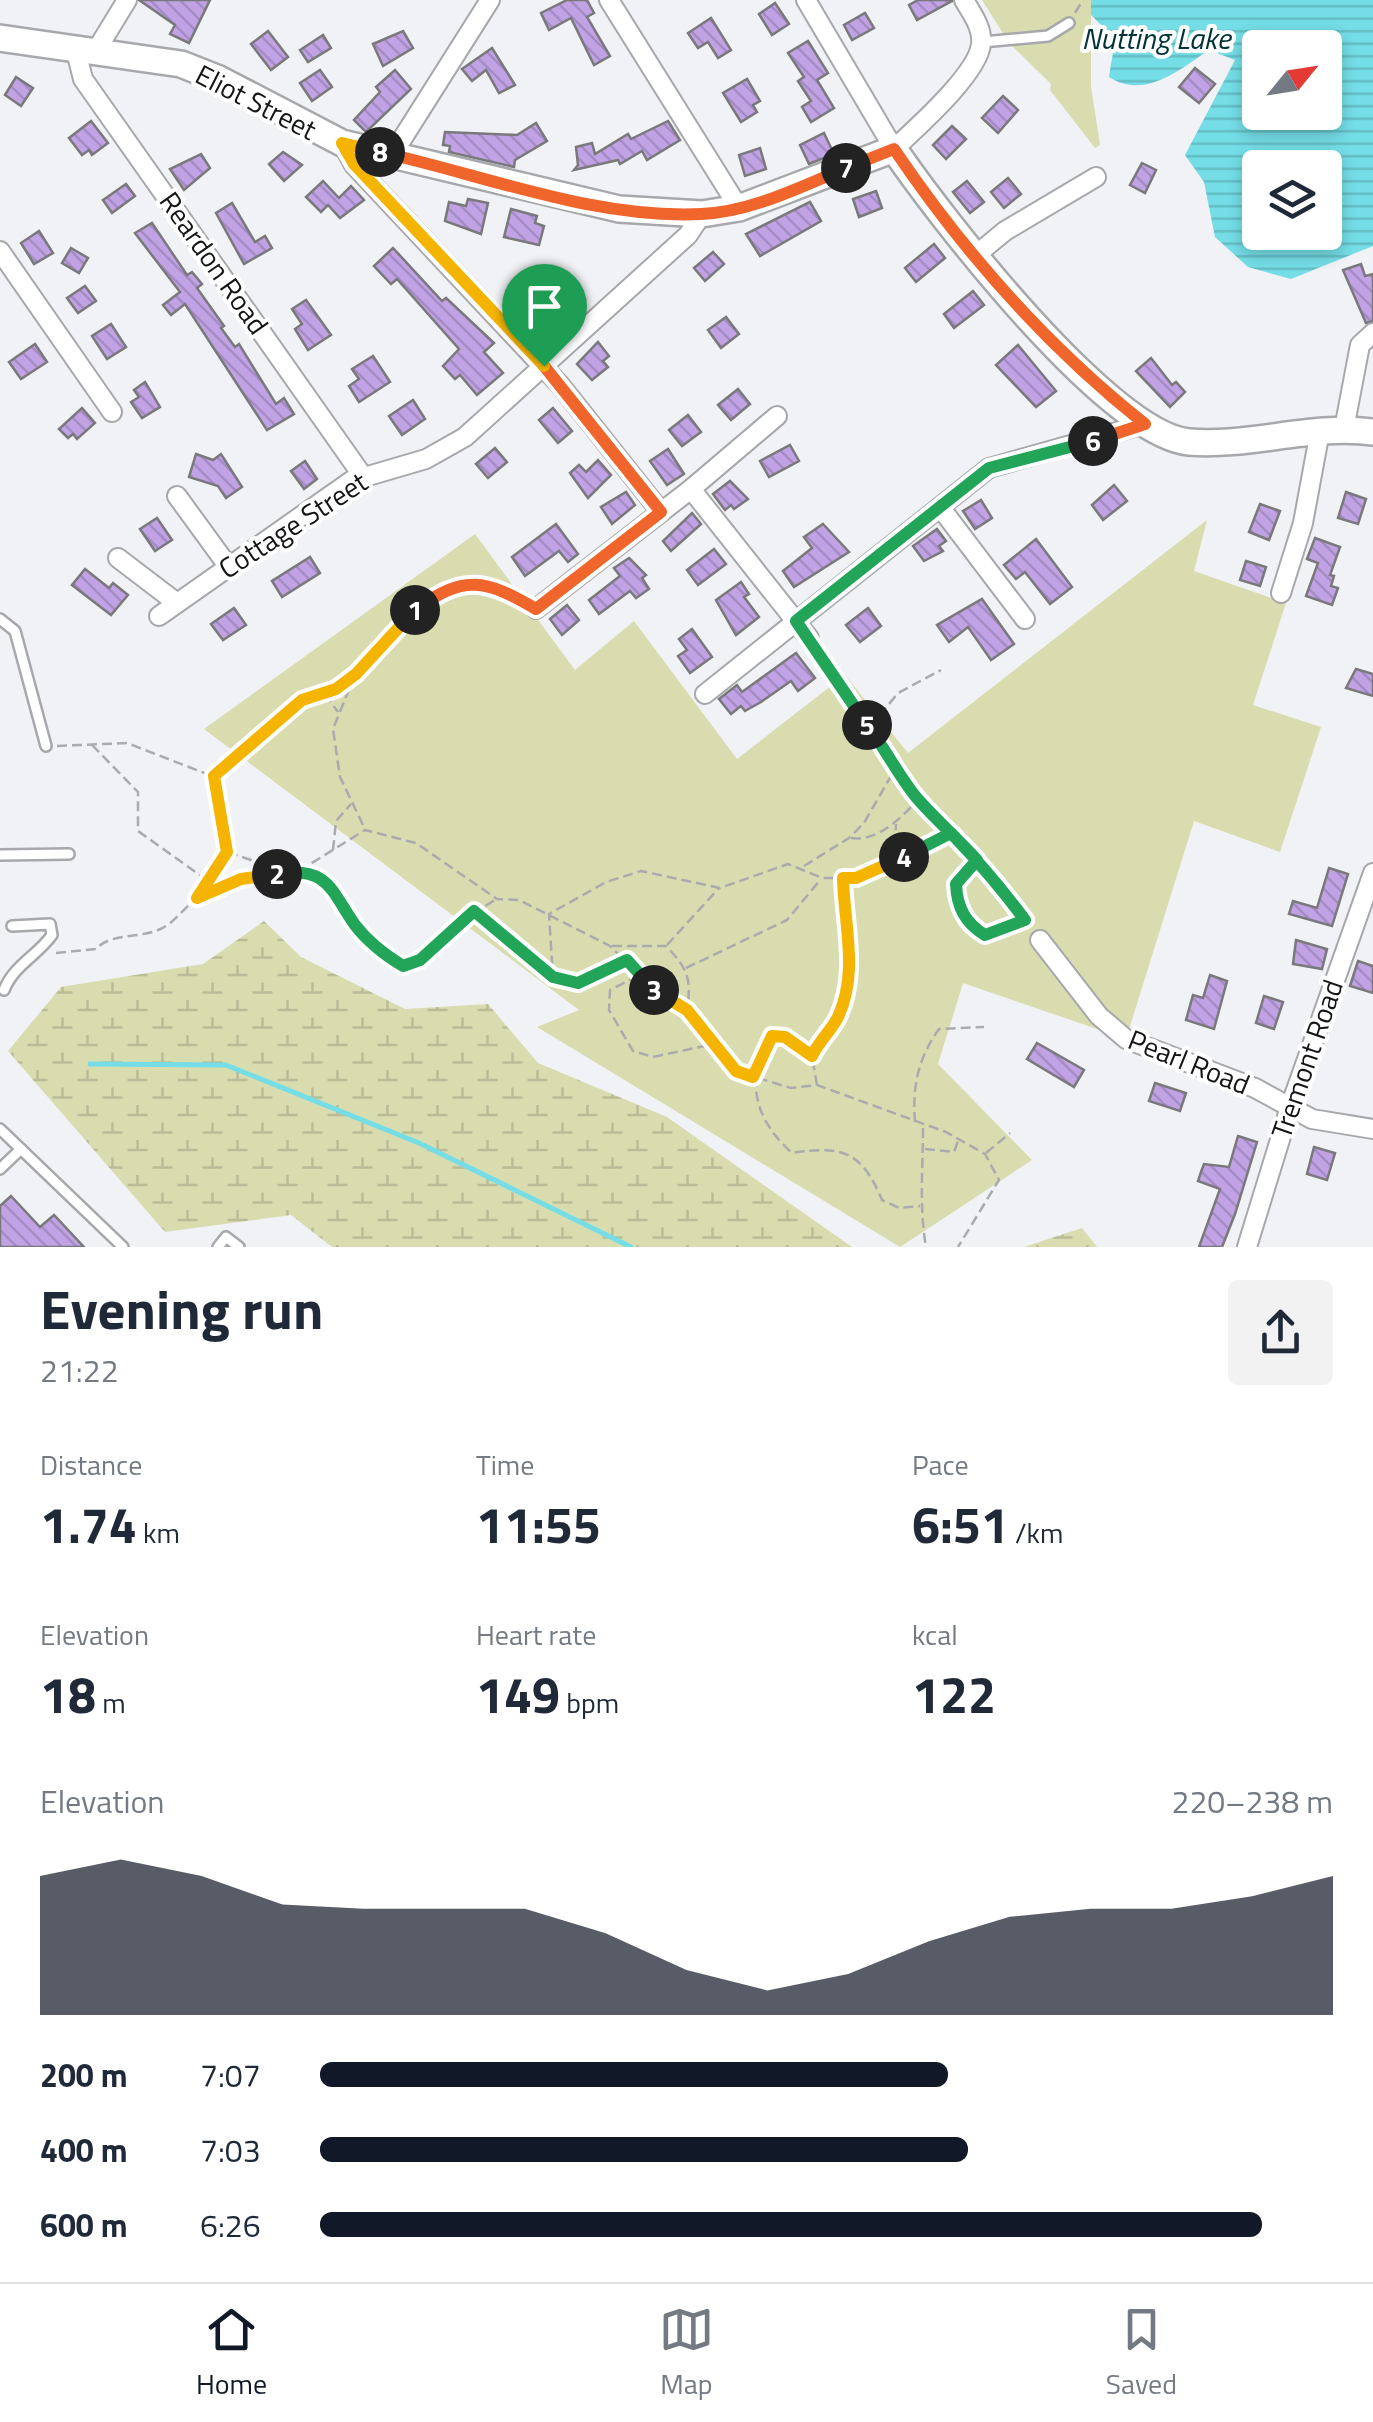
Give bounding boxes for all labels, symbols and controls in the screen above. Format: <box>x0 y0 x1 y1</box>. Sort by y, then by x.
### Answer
water label: Nutting Lake <box>1081 15 1233 61</box>
north arrow <box>1242 30 1342 130</box>
map controls <box>1242 30 1342 250</box>
street label: Eliot Street <box>188 53 324 151</box>
pin: 8 <box>355 127 405 177</box>
text: 8 <box>372 130 388 173</box>
pin: 7 <box>821 143 871 193</box>
text: 7 <box>838 146 854 189</box>
button: layers <box>1242 150 1342 250</box>
street label: Reardon Road <box>149 182 280 343</box>
pin <box>502 264 587 367</box>
icon: arrive <box>517 279 572 334</box>
pin: 6 <box>1068 416 1118 466</box>
text: 6 <box>1085 419 1101 462</box>
street label: Cottage Street <box>210 460 376 589</box>
pin: 1 <box>390 585 440 635</box>
text: 1 <box>407 588 423 631</box>
pin: 5 <box>842 700 892 750</box>
text: 5 <box>859 703 875 746</box>
pin: 4 <box>879 832 929 882</box>
text: 4 <box>896 835 912 878</box>
pin: 2 <box>252 849 302 899</box>
text: 2 <box>269 852 285 895</box>
pin: 3 <box>629 965 679 1015</box>
text: 3 <box>646 968 662 1011</box>
street label: Tremont Road <box>1259 974 1354 1144</box>
street label: Pearl Road <box>1122 1018 1256 1105</box>
text: Evening run <box>40 1267 323 1350</box>
button: share <box>1228 1280 1333 1385</box>
text: 21:22 <box>40 1346 119 1394</box>
text: Distance <box>40 1443 142 1486</box>
text: Time <box>476 1443 534 1486</box>
text: Pace <box>912 1443 969 1486</box>
text: 1.74 <box>40 1486 137 1562</box>
text: 11:55 <box>476 1486 601 1562</box>
text: 6:51 <box>912 1486 1009 1562</box>
text: km <box>137 1511 180 1554</box>
text: /km <box>1009 1511 1063 1554</box>
text: Elevation <box>40 1613 149 1656</box>
text: Heart rate <box>476 1613 596 1656</box>
text: kcal <box>912 1613 958 1656</box>
text: 18 <box>40 1656 96 1732</box>
text: 149 <box>476 1656 560 1732</box>
text: 122 <box>912 1656 996 1732</box>
text: m <box>96 1681 126 1724</box>
text: bpm <box>560 1681 619 1724</box>
text: Elevation <box>40 1777 164 1825</box>
text: 220–238 m <box>1171 1777 1333 1825</box>
text: 200 m <box>40 2051 128 2099</box>
text: 7:07 <box>200 2051 261 2099</box>
text: 400 m <box>40 2126 128 2174</box>
text: 7:03 <box>200 2126 261 2174</box>
text: 600 m <box>40 2201 128 2249</box>
text: 6:26 <box>200 2201 261 2249</box>
tab: Home <box>196 2302 267 2405</box>
tab: Map <box>659 2302 714 2405</box>
tab: Saved <box>1106 2302 1177 2405</box>

